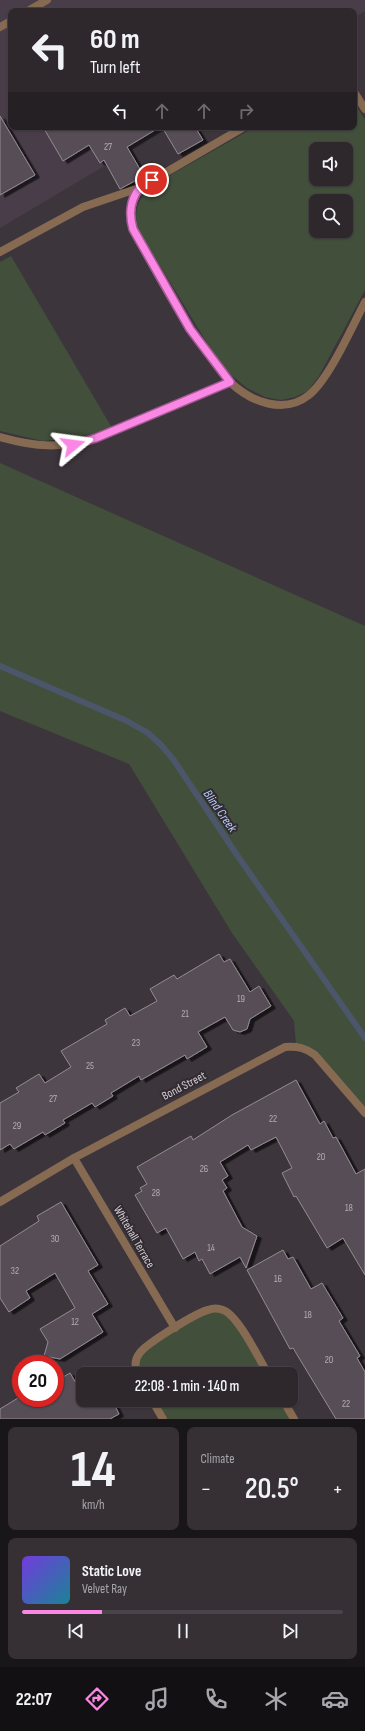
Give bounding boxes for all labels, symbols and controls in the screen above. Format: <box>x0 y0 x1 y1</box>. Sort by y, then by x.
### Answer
text: 60 m <box>90 23 139 56</box>
icon: left <box>24 24 76 76</box>
text: Turn left <box>90 57 141 78</box>
icon: left <box>109 100 131 122</box>
icon: ahead <box>151 100 173 122</box>
icon: ahead <box>193 100 215 122</box>
icon: right <box>235 100 257 122</box>
house number: 27 <box>104 141 112 153</box>
map controls <box>309 142 353 238</box>
button: sound <box>309 142 353 186</box>
pin <box>135 163 169 197</box>
icon: arrive <box>141 169 163 191</box>
button: search <box>309 194 353 238</box>
position arrow <box>52 424 94 466</box>
water label: Blind Creek <box>200 787 241 836</box>
house number: 19 <box>237 993 245 1005</box>
house number: 21 <box>181 1008 189 1020</box>
house number: 23 <box>132 1037 140 1049</box>
house number: 25 <box>86 1060 94 1072</box>
street label: Bond Street <box>159 1068 209 1104</box>
house number: 27 <box>49 1093 57 1105</box>
house number: 22 <box>269 1113 277 1125</box>
house number: 29 <box>13 1120 21 1132</box>
house number: 20 <box>317 1151 325 1163</box>
house number: 26 <box>200 1163 208 1175</box>
house number: 28 <box>152 1187 160 1199</box>
house number: 18 <box>345 1202 353 1214</box>
street label: Whitehall Terrace <box>110 1203 158 1271</box>
house number: 30 <box>51 1233 59 1245</box>
house number: 14 <box>207 1242 215 1254</box>
house number: 32 <box>11 1265 19 1277</box>
house number: 16 <box>274 1273 282 1285</box>
house number: 18 <box>304 1309 312 1321</box>
house number: 12 <box>71 1316 79 1328</box>
house number: 20 <box>325 1354 333 1366</box>
speed limit sign: 20 <box>12 1355 64 1407</box>
text: 22:08 · 1 min · 140 m <box>135 1377 239 1396</box>
house number: 22 <box>342 1398 350 1410</box>
text: 14 <box>71 1439 116 1502</box>
text: Climate <box>201 1451 234 1467</box>
text: 20.5° <box>245 1471 299 1507</box>
text: − <box>201 1476 211 1503</box>
text: + <box>332 1476 343 1503</box>
text: km/h <box>82 1497 104 1513</box>
text: Static Love <box>82 1562 141 1581</box>
text: Velvet Ray <box>82 1581 127 1597</box>
icon: previous <box>65 1620 87 1642</box>
icon: pause <box>172 1620 194 1642</box>
icon: next <box>279 1620 301 1642</box>
icon: directions <box>83 1685 111 1713</box>
icon: music <box>143 1685 171 1713</box>
icon: phone <box>202 1685 230 1713</box>
icon: climate <box>262 1685 290 1713</box>
icon: car <box>321 1685 349 1713</box>
text: 22:07 <box>16 1689 52 1710</box>

